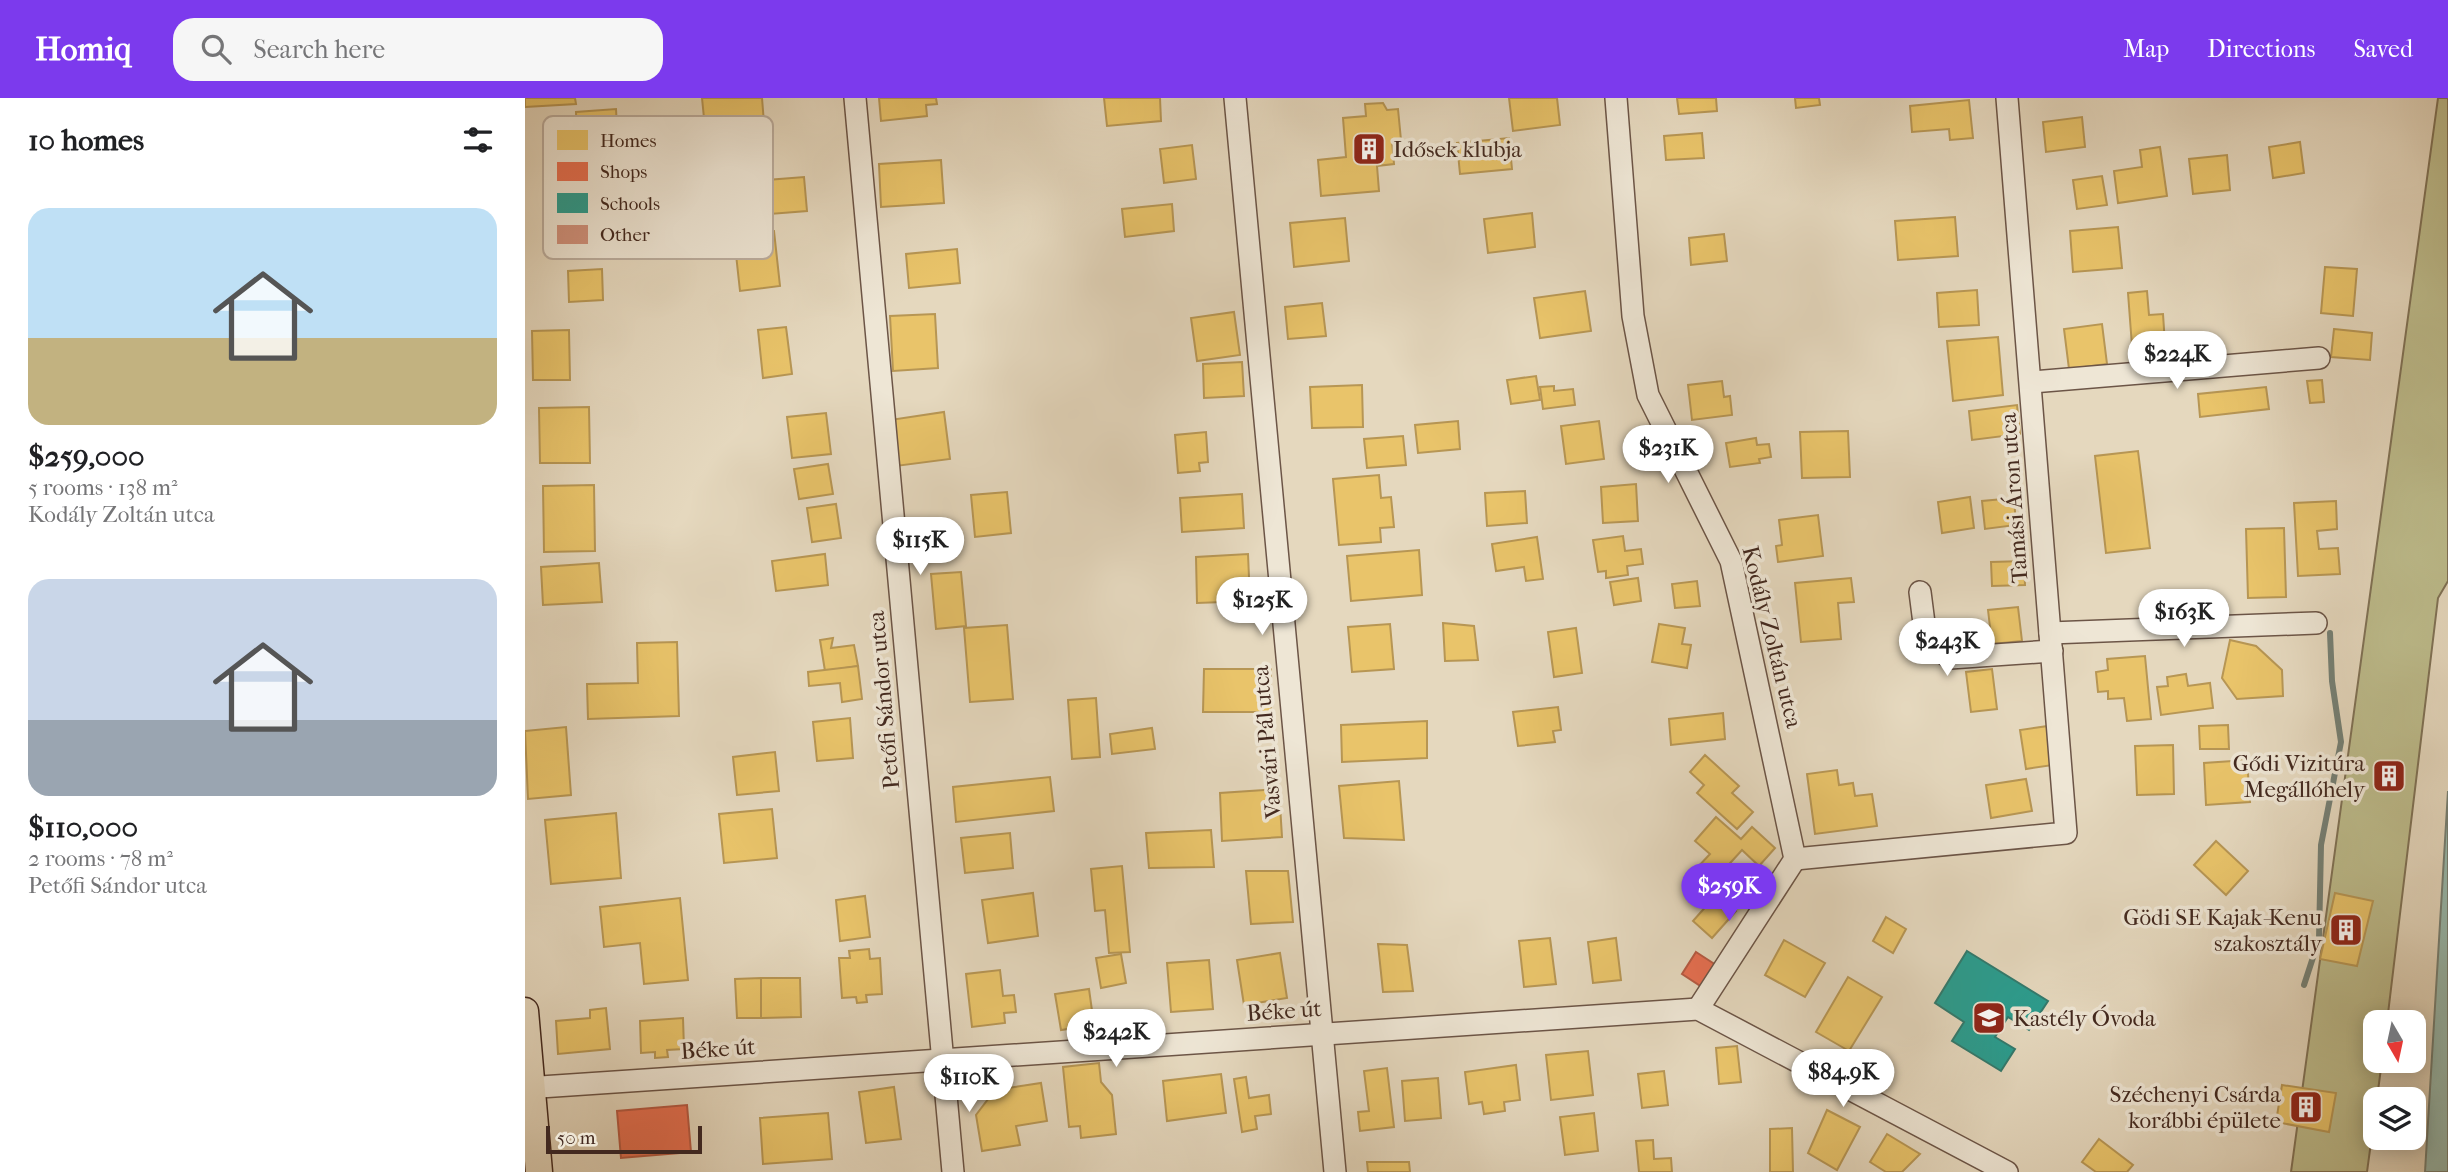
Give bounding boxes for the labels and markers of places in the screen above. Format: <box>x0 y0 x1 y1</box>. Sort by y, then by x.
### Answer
building icon: Idősek klubja <box>1350 130 1388 168</box>
place label: Idősek klubja <box>1393 136 1522 163</box>
pin: $224K <box>2128 331 2226 391</box>
pin: $231K <box>1619 426 1717 485</box>
pin: $115K <box>871 518 969 577</box>
pin: $125K <box>1213 578 1311 637</box>
pin: $163K <box>2135 589 2233 649</box>
pin: $243K <box>1898 618 1996 678</box>
place label: Gődi Vizitúra Megállóhely <box>2233 750 2366 803</box>
building icon: Gődi Vizitúra Megállóhely <box>2370 757 2408 795</box>
pin: $259K <box>1680 864 1778 923</box>
place label: Gödi SE Kajak-Kenu szakosztály <box>2123 904 2323 957</box>
building icon: Gödi SE Kajak-Kenu szakosztály <box>2327 911 2365 949</box>
school or university icon: Kastély Óvoda <box>1970 999 2008 1037</box>
place label: Kastély Óvoda <box>2013 1004 2156 1032</box>
pin: $242K <box>1067 1010 1165 1069</box>
pin: $84.9K <box>1786 1049 1900 1109</box>
pin: $110K <box>920 1054 1018 1114</box>
place label: Széchenyi Csárda korábbi épülete <box>2110 1081 2281 1134</box>
building icon: Széchenyi Csárda korábbi épülete <box>2287 1088 2325 1126</box>

